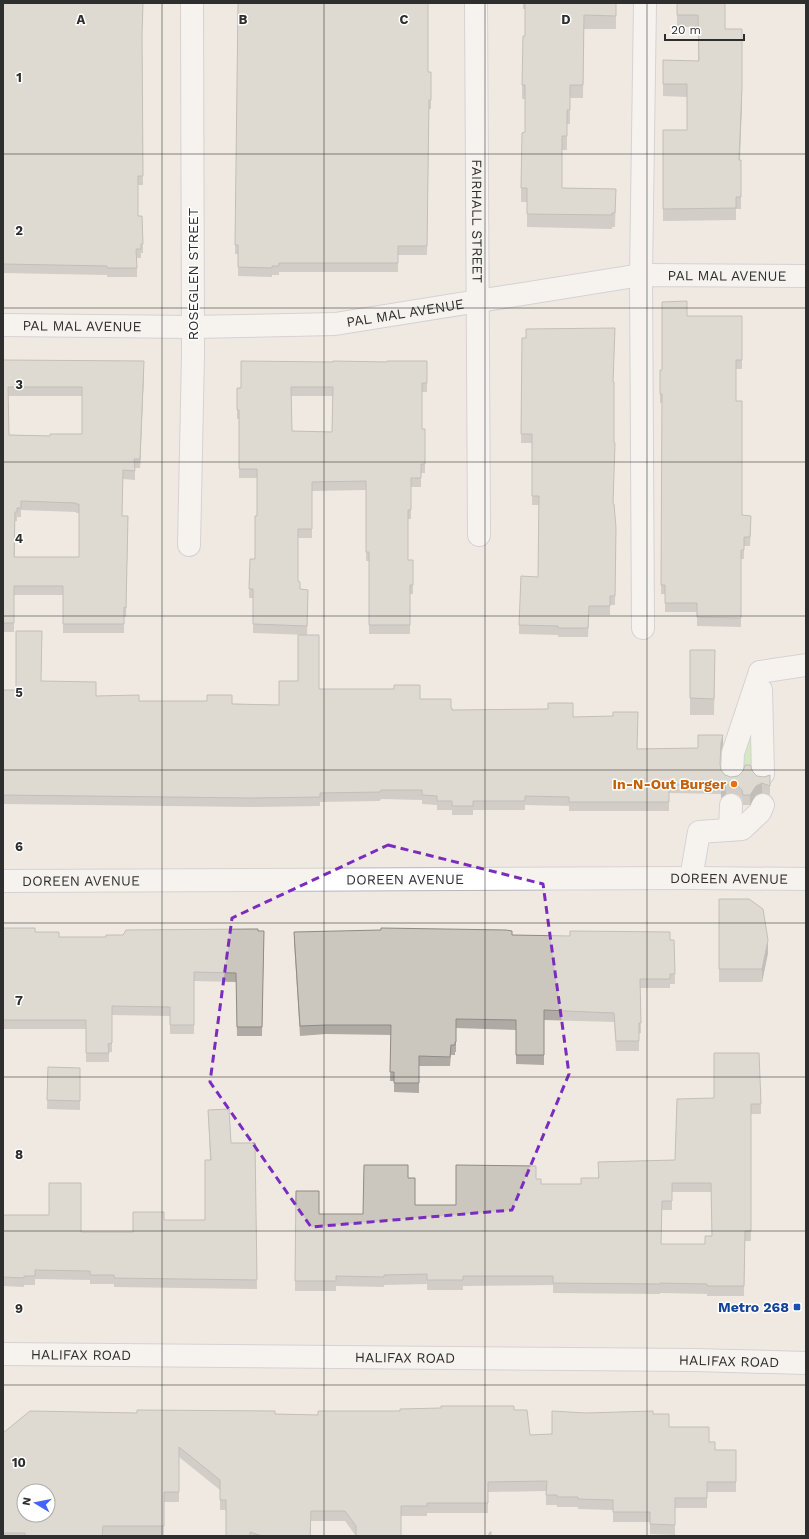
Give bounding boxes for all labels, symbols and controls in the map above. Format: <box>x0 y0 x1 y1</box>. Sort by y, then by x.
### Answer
text: A <box>77 12 86 27</box>
text: B <box>239 12 248 27</box>
text: C <box>400 12 409 27</box>
text: D <box>561 12 571 27</box>
scale bar <box>665 16 744 42</box>
text: 20 m <box>671 23 701 37</box>
text: 1 <box>16 70 22 85</box>
street label: FAIRHALL STREET <box>469 159 486 283</box>
street label: ROSEGLEN STREET <box>185 207 201 340</box>
text: 2 <box>15 223 23 238</box>
street label: PAL MAL AVENUE <box>668 267 787 284</box>
street label: PAL MAL AVENUE <box>345 295 465 330</box>
street label: PAL MAL AVENUE <box>22 317 142 334</box>
text: 3 <box>15 377 23 392</box>
text: 4 <box>15 531 24 546</box>
text: 5 <box>15 685 23 700</box>
place label: In-N-Out Burger <box>613 776 726 792</box>
marker: In-N-Out Burger <box>729 779 739 789</box>
text: 6 <box>15 839 23 854</box>
street label: DOREEN AVENUE <box>670 870 788 887</box>
street label: DOREEN AVENUE <box>346 871 464 888</box>
street label: DOREEN AVENUE <box>22 872 140 889</box>
text: 7 <box>15 993 23 1008</box>
text: 8 <box>15 1147 23 1162</box>
place label: Metro 268 <box>718 1299 789 1315</box>
text: 9 <box>15 1301 23 1316</box>
marker: Metro 268 <box>792 1302 802 1312</box>
street label: HALIFAX ROAD <box>31 1346 131 1363</box>
street label: HALIFAX ROAD <box>355 1349 455 1366</box>
street label: HALIFAX ROAD <box>679 1352 779 1370</box>
text: 10 <box>12 1455 26 1470</box>
north arrow <box>16 1483 56 1523</box>
text: N <box>20 1496 34 1506</box>

